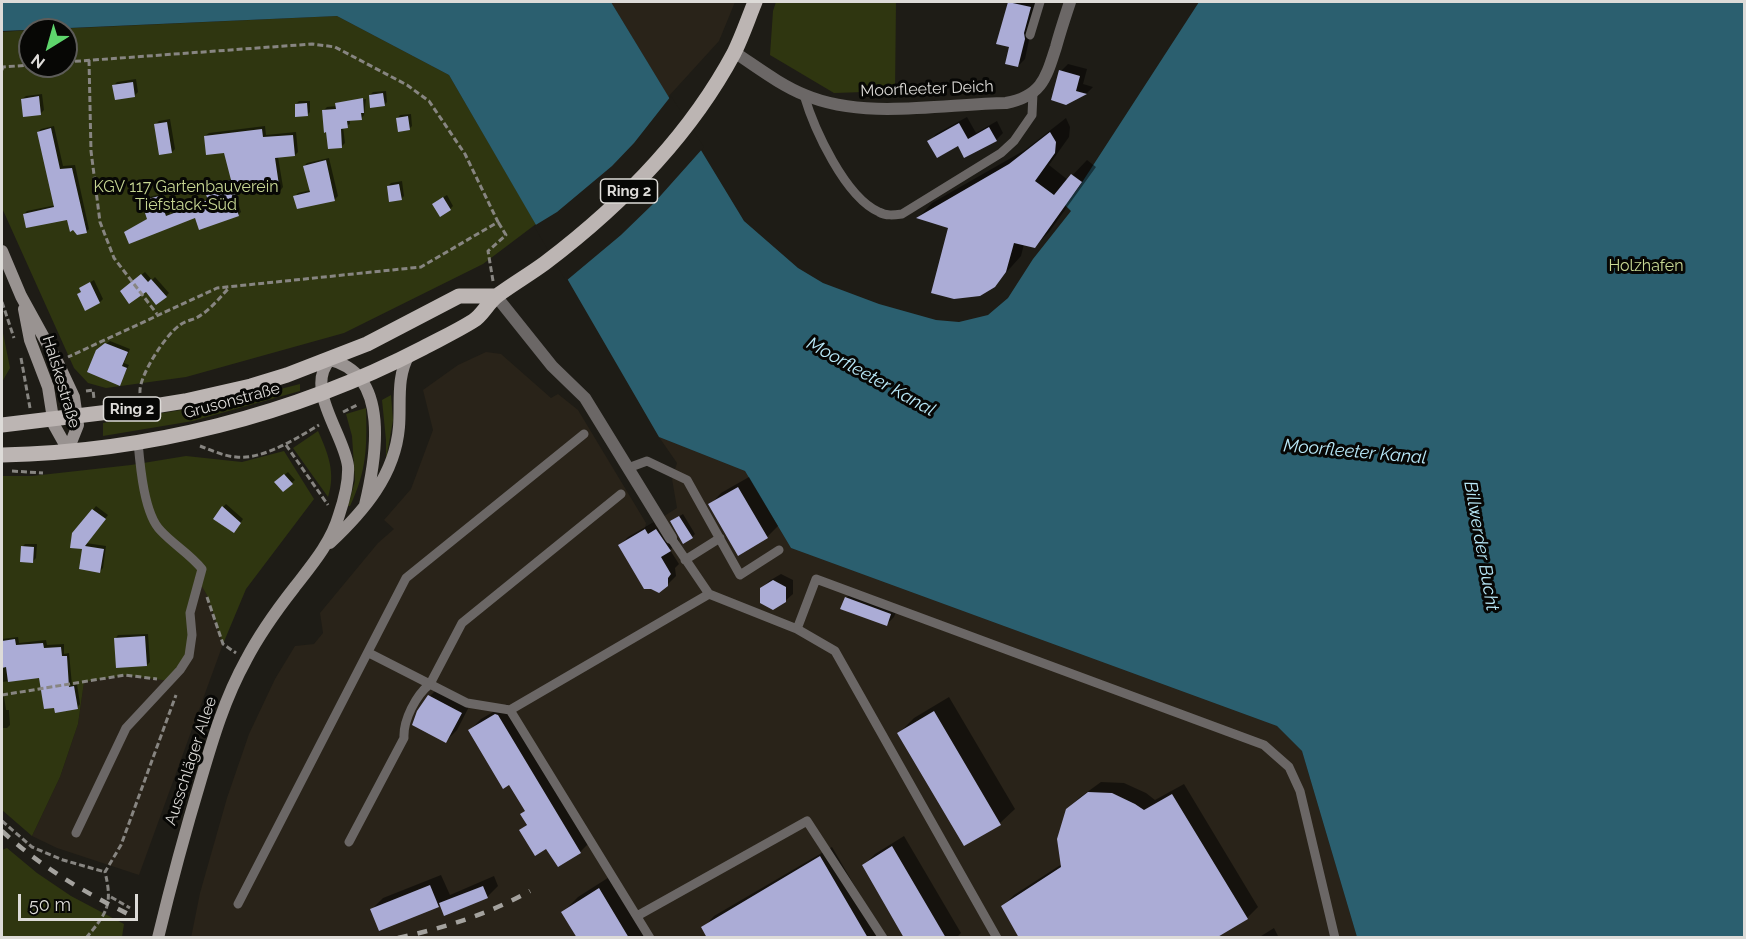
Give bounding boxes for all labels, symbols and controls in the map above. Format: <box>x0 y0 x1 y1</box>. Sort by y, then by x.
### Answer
north arrow <box>18 18 78 78</box>
text: N <box>27 50 49 72</box>
street label: Moorfleeter Deich <box>860 77 994 101</box>
park label: KGV 117 Gartenbauverein Tiefstack-Süd <box>94 177 278 215</box>
road number: Ring 2 <box>600 179 658 203</box>
park label: Holzhafen <box>1608 256 1684 276</box>
street label: Halskestraße <box>38 333 84 431</box>
water label: Moorfleeter Kanal <box>803 333 939 421</box>
street label: Grusonstraße <box>182 379 282 423</box>
road number: Ring 2 <box>104 397 160 421</box>
water label: Moorfleeter Kanal <box>1283 435 1427 469</box>
water label: Billwerder Bucht <box>1459 479 1503 613</box>
street label: Ausschläger Allee <box>161 694 221 828</box>
scale bar <box>21 882 141 920</box>
text: 50 m <box>29 894 71 915</box>

